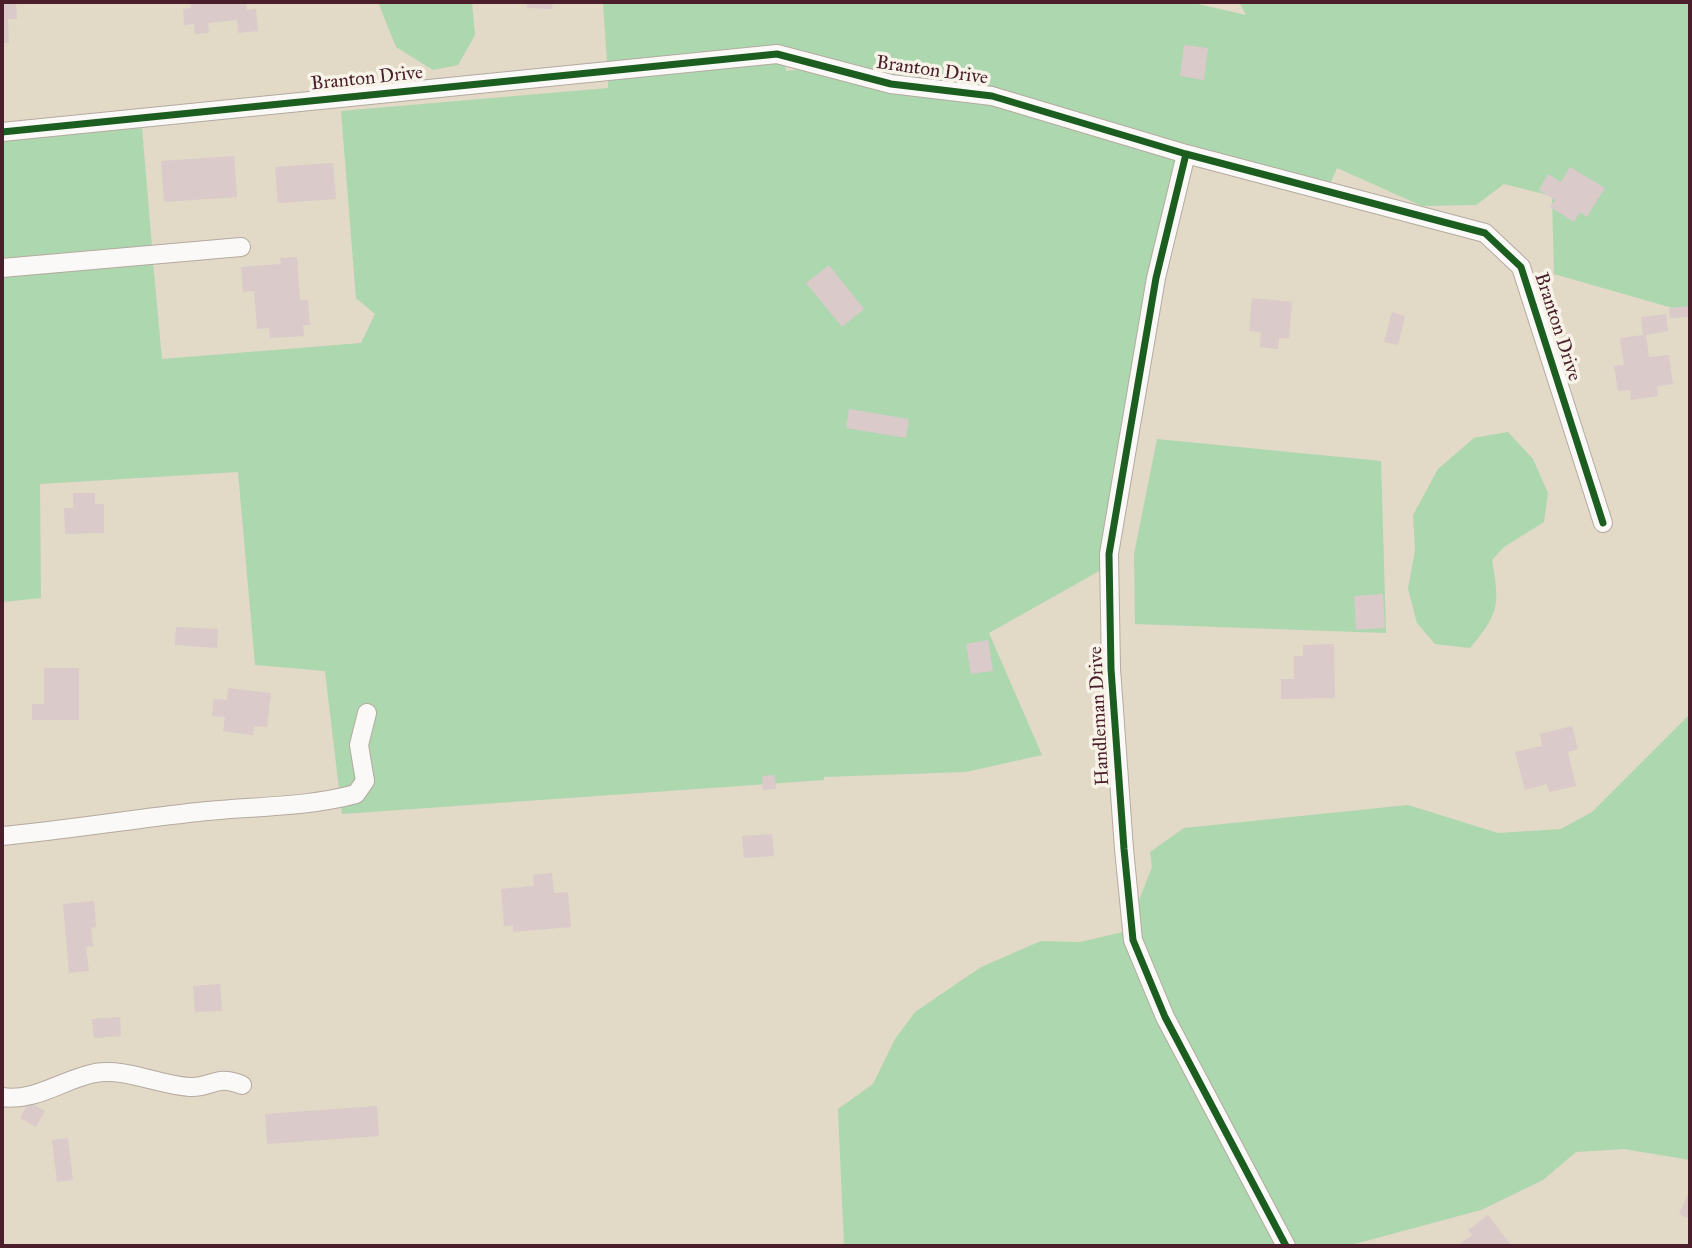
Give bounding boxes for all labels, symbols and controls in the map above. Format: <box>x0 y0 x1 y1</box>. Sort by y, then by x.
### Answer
street label: Branton Drive <box>875 52 989 90</box>
street label: Branton Drive <box>310 62 424 96</box>
street label: Branton Drive <box>1529 270 1585 384</box>
street label: Handleman Drive <box>1085 646 1115 786</box>

